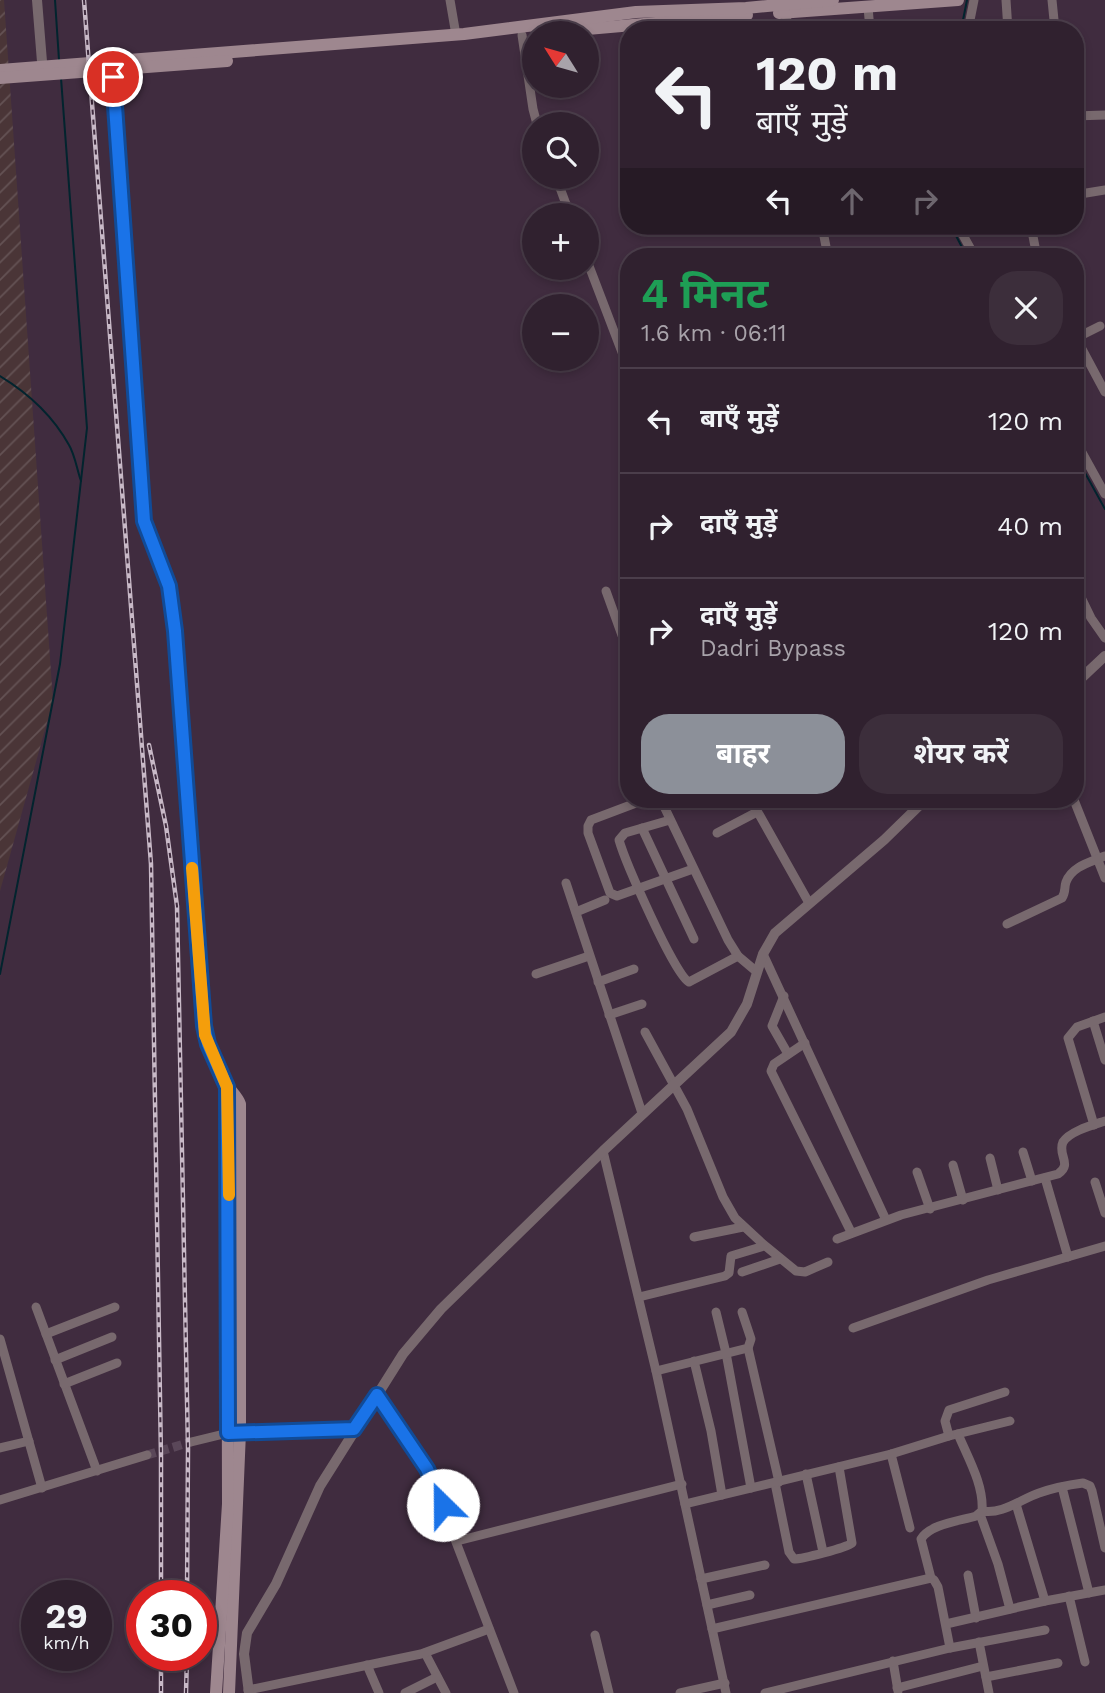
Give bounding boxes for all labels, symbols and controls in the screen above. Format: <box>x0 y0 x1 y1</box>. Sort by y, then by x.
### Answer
north arrow <box>522 21 598 98</box>
map controls <box>522 21 599 371</box>
text: 120 m <box>756 44 898 102</box>
pin <box>83 47 143 107</box>
icon: left <box>641 49 732 140</box>
icon: arrive <box>94 58 132 96</box>
text: बाएँ मुड़ें <box>756 103 847 141</box>
button: search <box>522 112 599 189</box>
icon: left <box>760 182 798 220</box>
icon: ahead <box>833 182 871 220</box>
icon: right <box>906 182 944 220</box>
button: + <box>522 203 599 280</box>
text: 4 मिनट <box>641 269 768 318</box>
button: close <box>989 271 1063 345</box>
button: − <box>522 294 599 371</box>
text: 1.6 km · 06:11 <box>641 320 786 347</box>
icon: left <box>641 402 679 440</box>
text: बाएँ मुड़ें <box>700 403 779 433</box>
text: 120 m <box>988 406 1063 436</box>
icon: right <box>641 507 679 545</box>
text: दाएँ मुड़ें <box>700 508 777 538</box>
text: 40 m <box>997 511 1063 541</box>
text: दाएँ मुड़ें <box>700 600 777 630</box>
icon: right <box>641 612 679 650</box>
text: 120 m <box>988 616 1063 646</box>
text: Dadri Bypass <box>700 635 846 662</box>
button: बाहर <box>641 714 845 794</box>
button: शेयर करें <box>859 714 1063 794</box>
position arrow <box>406 1468 480 1542</box>
speed limit sign: 30 <box>126 1580 217 1671</box>
text: 29 <box>45 1595 88 1637</box>
text: km/h <box>43 1632 90 1653</box>

